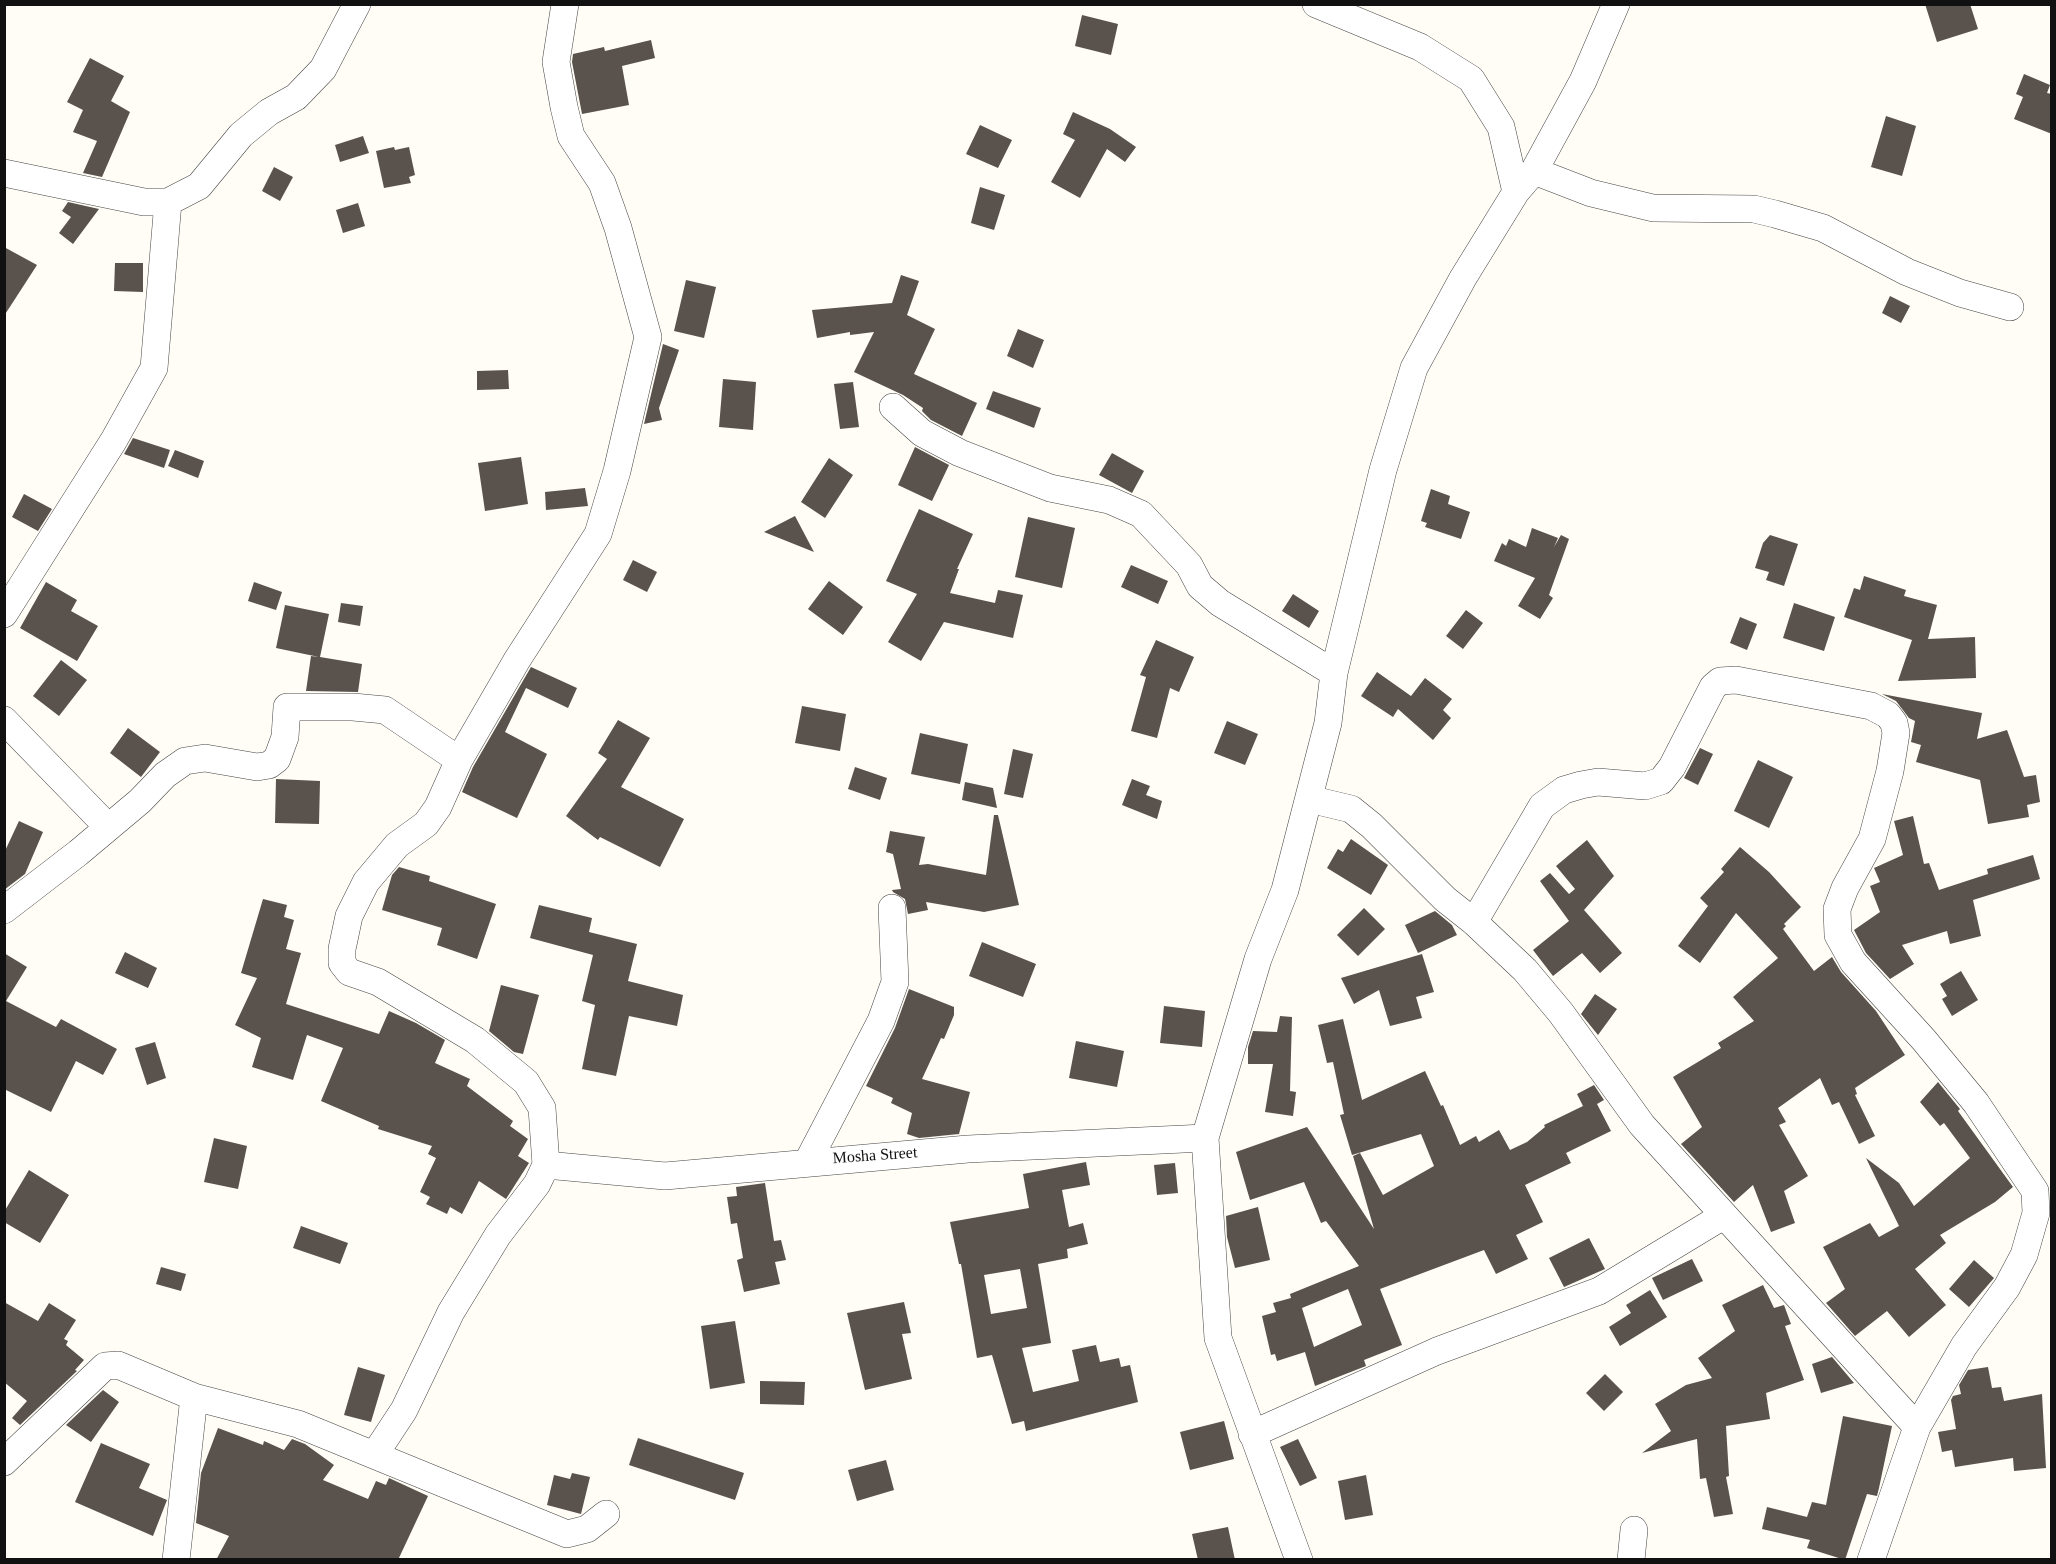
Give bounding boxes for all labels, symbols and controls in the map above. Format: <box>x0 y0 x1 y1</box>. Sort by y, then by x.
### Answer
street label: Mosha Street <box>832 1143 918 1169</box>

